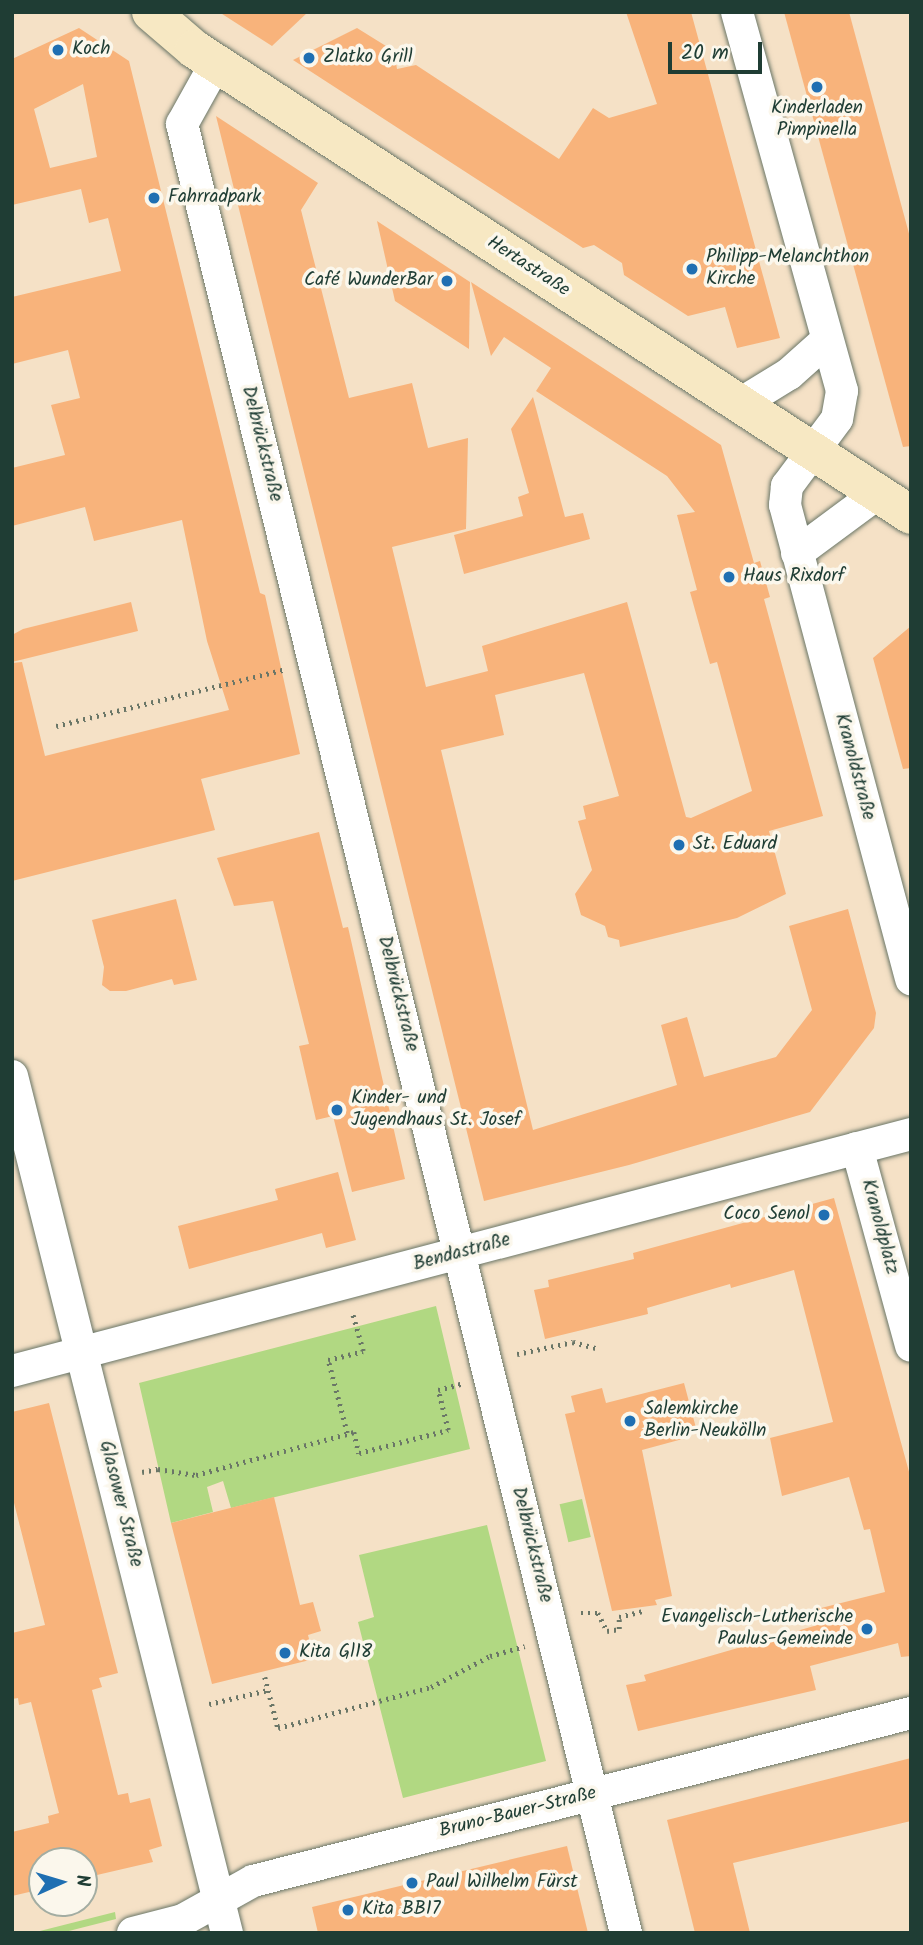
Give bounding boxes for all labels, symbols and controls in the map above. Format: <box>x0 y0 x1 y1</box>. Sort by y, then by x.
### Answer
scale bar <box>671 28 766 72</box>
text: 20 m <box>681 37 729 70</box>
place label: Koch <box>72 39 110 61</box>
marker: Koch <box>50 42 66 58</box>
place label: Zlatko Grill <box>323 47 413 69</box>
marker: Zlatko Grill <box>301 50 317 66</box>
marker: Kinderladen Pimpinella <box>809 79 825 95</box>
place label: Kinderladen Pimpinella <box>771 98 863 142</box>
place label: Fahrradpark <box>168 187 261 209</box>
marker: Fahrradpark <box>146 190 162 206</box>
street label: Hertastraße <box>482 232 574 302</box>
place label: Philipp-Melanchthon Kirche <box>706 247 869 291</box>
marker: Philipp-Melanchthon Kirche <box>684 261 700 277</box>
place label: Café WunderBar <box>304 270 433 292</box>
marker: Café WunderBar <box>439 273 455 289</box>
street label: Delbrückstraße <box>236 384 286 504</box>
place label: Haus Rixdorf <box>743 566 845 588</box>
marker: Haus Rixdorf <box>721 569 737 585</box>
street label: Kranoldstraße <box>829 711 879 823</box>
place label: St. Eduard <box>693 834 777 856</box>
marker: St. Eduard <box>671 837 687 853</box>
street label: Delbrückstraße <box>372 934 422 1054</box>
place label: Kinder- und Jugendhaus St. Josef <box>351 1088 521 1132</box>
marker: Kinder- und Jugendhaus St. Josef <box>329 1102 345 1118</box>
street label: Kranoldplatz <box>855 1177 903 1277</box>
place label: Coco Senol <box>723 1204 810 1226</box>
marker: Coco Senol <box>816 1207 832 1223</box>
street label: Bendastraße <box>411 1229 513 1277</box>
place label: Salemkirche Berlin-Neukölln <box>644 1399 766 1443</box>
marker: Salemkirche Berlin-Neukölln <box>622 1413 638 1429</box>
street label: Glasower Straße <box>93 1438 147 1570</box>
street label: Delbrückstraße <box>506 1485 556 1605</box>
place label: Evangelisch-Lutherische Paulus-Gemeinde <box>661 1607 853 1651</box>
marker: Evangelisch-Lutherische Paulus-Gemeinde <box>859 1621 875 1637</box>
place label: Kita Gl18 <box>299 1642 372 1664</box>
marker: Kita Gl18 <box>277 1645 293 1661</box>
street label: Bruno-Bauer-Straße <box>437 1782 599 1844</box>
north arrow <box>28 1847 98 1917</box>
place label: Paul Wilhelm Fürst <box>426 1872 578 1894</box>
text: N <box>67 1874 97 1888</box>
marker: Paul Wilhelm Fürst <box>404 1875 420 1891</box>
place label: Kita BB17 <box>362 1899 441 1921</box>
marker: Kita BB17 <box>340 1902 356 1918</box>

